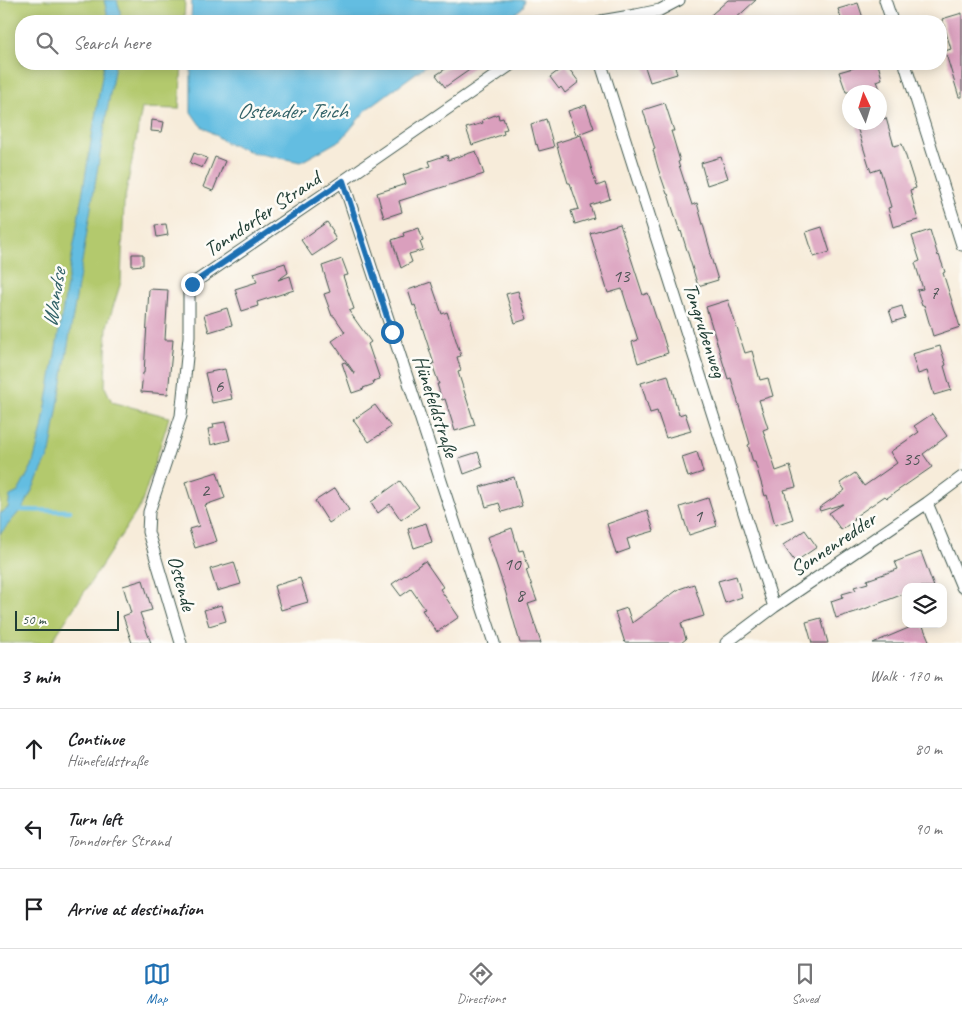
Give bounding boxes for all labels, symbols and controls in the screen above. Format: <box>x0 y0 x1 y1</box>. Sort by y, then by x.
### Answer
search box <box>15 15 947 70</box>
icon: search <box>33 29 61 57</box>
text: Search here <box>73 31 150 55</box>
north arrow <box>842 85 887 130</box>
water label: Ostender Teich <box>237 97 349 125</box>
street label: Tonndorfer Strand <box>199 163 328 262</box>
water label: Wandse <box>36 263 73 329</box>
house number: 13 <box>612 264 631 288</box>
route end <box>181 273 204 296</box>
street label: Tongrubenweg <box>678 279 733 382</box>
house number: 7 <box>930 281 940 305</box>
route start <box>381 321 404 344</box>
street label: Hünefeldstraße <box>407 352 465 463</box>
house number: 6 <box>215 374 225 398</box>
house number: 35 <box>902 447 921 471</box>
house number: 2 <box>201 478 211 502</box>
house number: 1 <box>694 504 704 528</box>
street label: Sonnenredder <box>785 505 883 582</box>
street label: Ostende <box>162 552 203 615</box>
house number: 10 <box>503 552 522 576</box>
house number: 8 <box>516 583 527 607</box>
map controls <box>902 583 947 628</box>
button: layers <box>902 583 947 628</box>
scale bar <box>15 608 119 631</box>
text: 50 m <box>22 611 46 628</box>
text: 3 min <box>20 663 60 689</box>
text: Walk · 170 m <box>870 666 942 686</box>
text: Continue <box>67 727 124 751</box>
icon: ahead <box>20 735 48 763</box>
text: 80 m <box>915 739 942 759</box>
text: Hünefeldstraße <box>67 751 148 771</box>
text: Turn left <box>67 807 122 831</box>
icon: left <box>20 815 48 843</box>
text: 90 m <box>915 819 942 839</box>
text: Tonndorfer Strand <box>67 831 170 851</box>
icon: arrive <box>20 895 48 923</box>
text: Arrive at destination <box>67 897 203 921</box>
tab: Map <box>143 960 171 1007</box>
tab: Directions <box>457 960 505 1007</box>
tab: Saved <box>791 960 819 1007</box>

